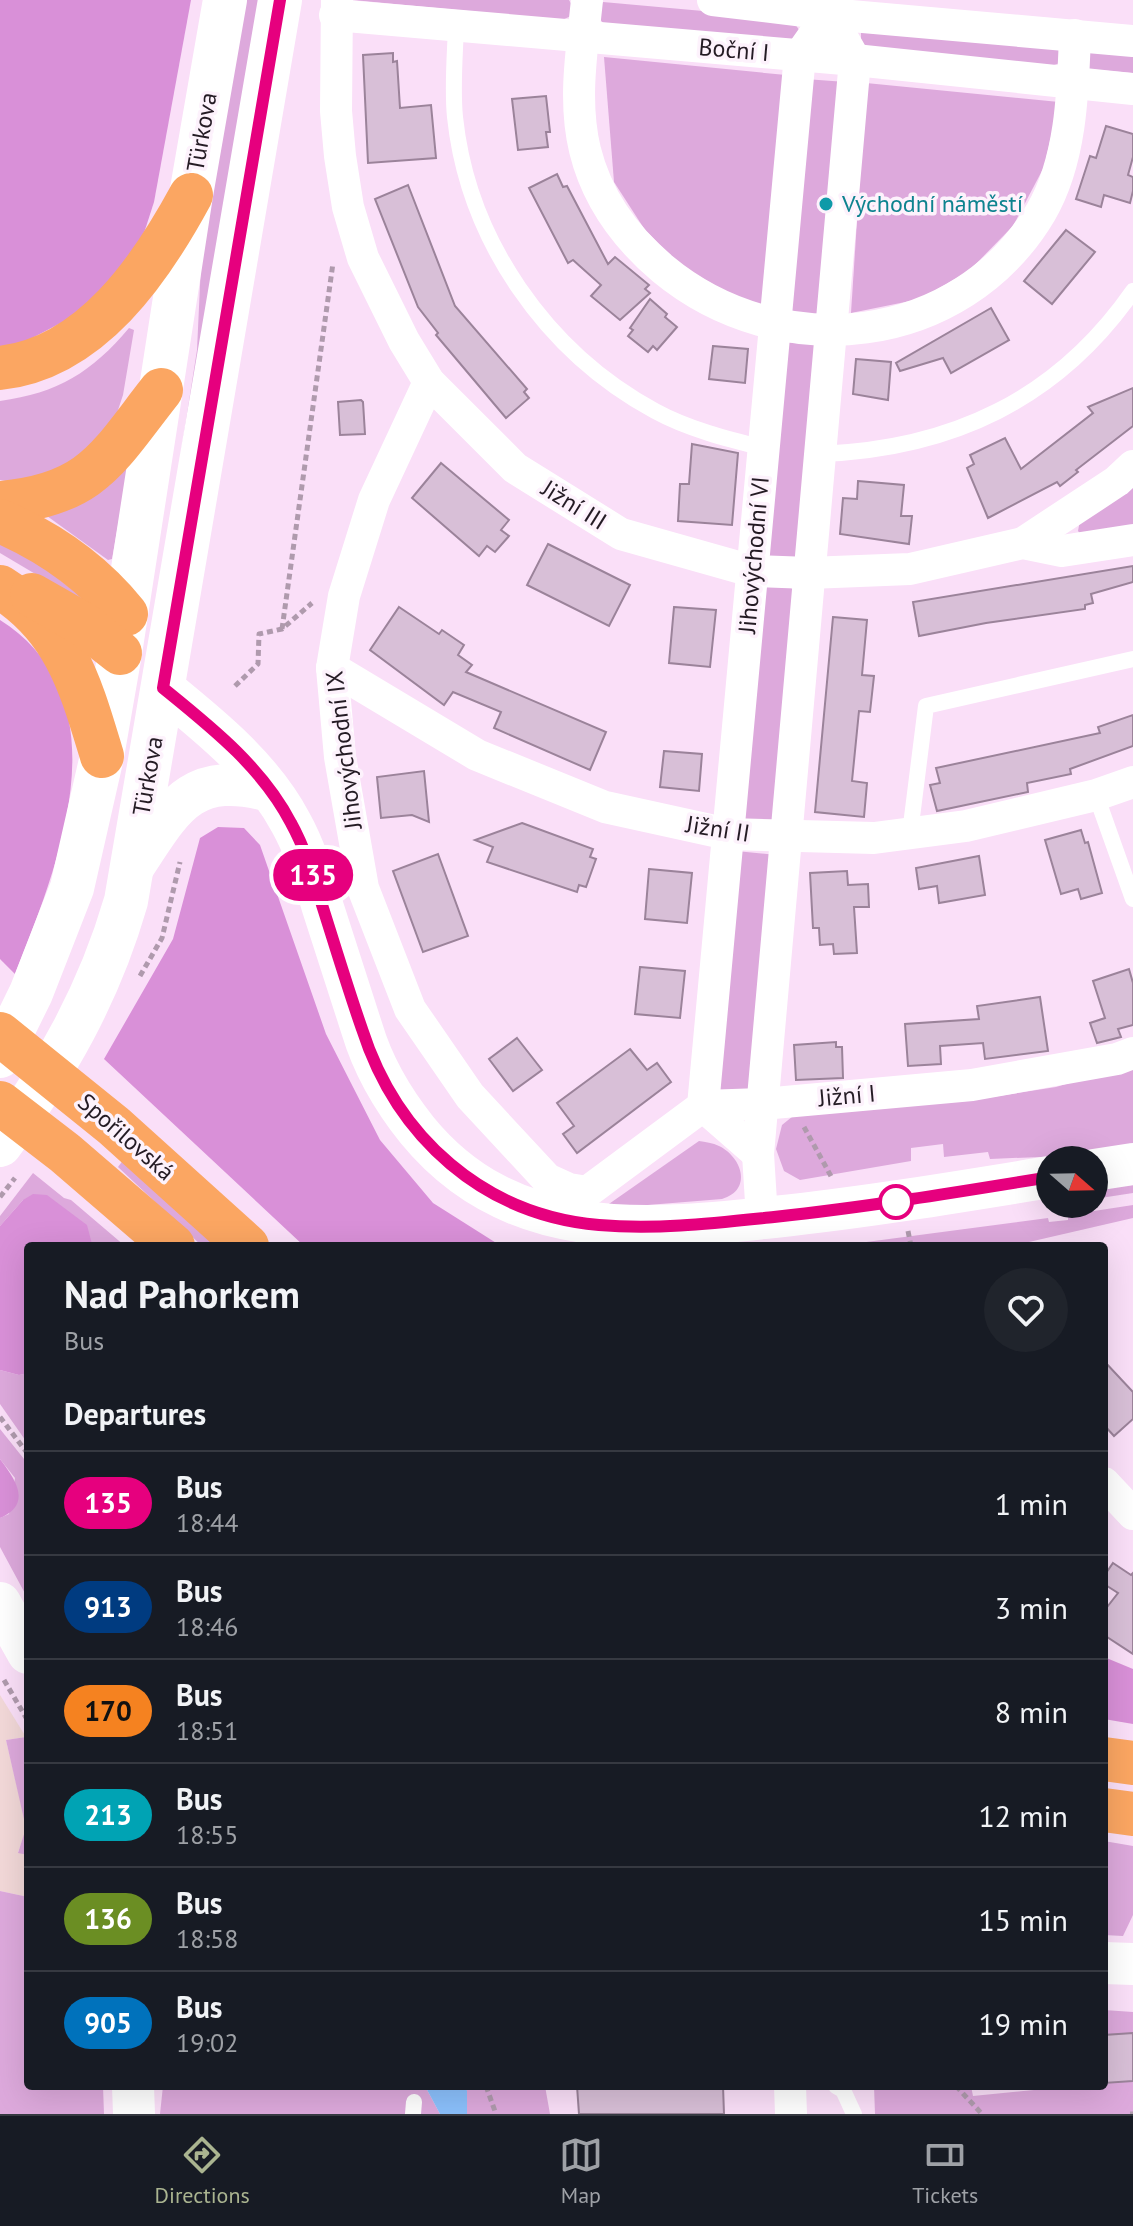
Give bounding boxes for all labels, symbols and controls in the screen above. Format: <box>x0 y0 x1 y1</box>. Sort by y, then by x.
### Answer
street label: Boční I <box>697 31 771 68</box>
street label: Türkova <box>179 90 224 174</box>
place label: Východní náměstí <box>841 188 1023 219</box>
marker: Východní náměstí <box>817 195 835 213</box>
street label: Jižní III <box>535 472 613 537</box>
street label: Jihovýchodní VI <box>731 475 776 636</box>
street label: Jihovýchodní IX <box>318 669 369 832</box>
street label: Türkova <box>125 734 170 818</box>
street label: Jižní II <box>683 808 752 849</box>
line badge: 135 <box>267 849 359 901</box>
text: 135 <box>289 856 337 893</box>
street label: Jižní I <box>816 1078 877 1114</box>
street label: Spořilovská <box>72 1086 181 1187</box>
north arrow <box>1036 1146 1108 1218</box>
map controls <box>1036 1146 1108 1218</box>
unlabelled marker <box>879 1185 913 1219</box>
button: heart <box>984 1268 1068 1352</box>
text: Nad Pahorkem <box>64 1269 300 1318</box>
text: Bus <box>64 1324 104 1357</box>
text: Departures <box>64 1394 206 1433</box>
text: Bus <box>176 1467 223 1506</box>
text: 135 <box>84 1484 132 1521</box>
text: 1 min <box>995 1484 1068 1523</box>
text: 18:44 <box>176 1506 238 1539</box>
text: Bus <box>176 1571 223 1610</box>
text: 913 <box>84 1588 132 1625</box>
text: 3 min <box>995 1588 1068 1627</box>
text: 18:46 <box>176 1610 238 1643</box>
text: Bus <box>176 1675 223 1714</box>
text: 170 <box>84 1692 132 1729</box>
text: 8 min <box>995 1692 1068 1731</box>
text: 18:51 <box>176 1714 238 1747</box>
text: Bus <box>176 1779 223 1818</box>
text: 213 <box>84 1796 132 1833</box>
text: 12 min <box>978 1796 1068 1835</box>
text: 18:55 <box>176 1818 238 1851</box>
text: Bus <box>176 1883 223 1922</box>
text: 136 <box>84 1900 132 1937</box>
text: 15 min <box>978 1900 1068 1939</box>
text: 18:58 <box>176 1922 238 1955</box>
text: Bus <box>176 1987 223 2026</box>
text: 905 <box>84 2004 132 2041</box>
text: 19 min <box>978 2004 1068 2043</box>
text: 19:02 <box>176 2026 238 2059</box>
tab: Directions <box>155 2133 250 2209</box>
tab: Map <box>559 2133 603 2209</box>
tab: Tickets <box>912 2133 978 2209</box>

